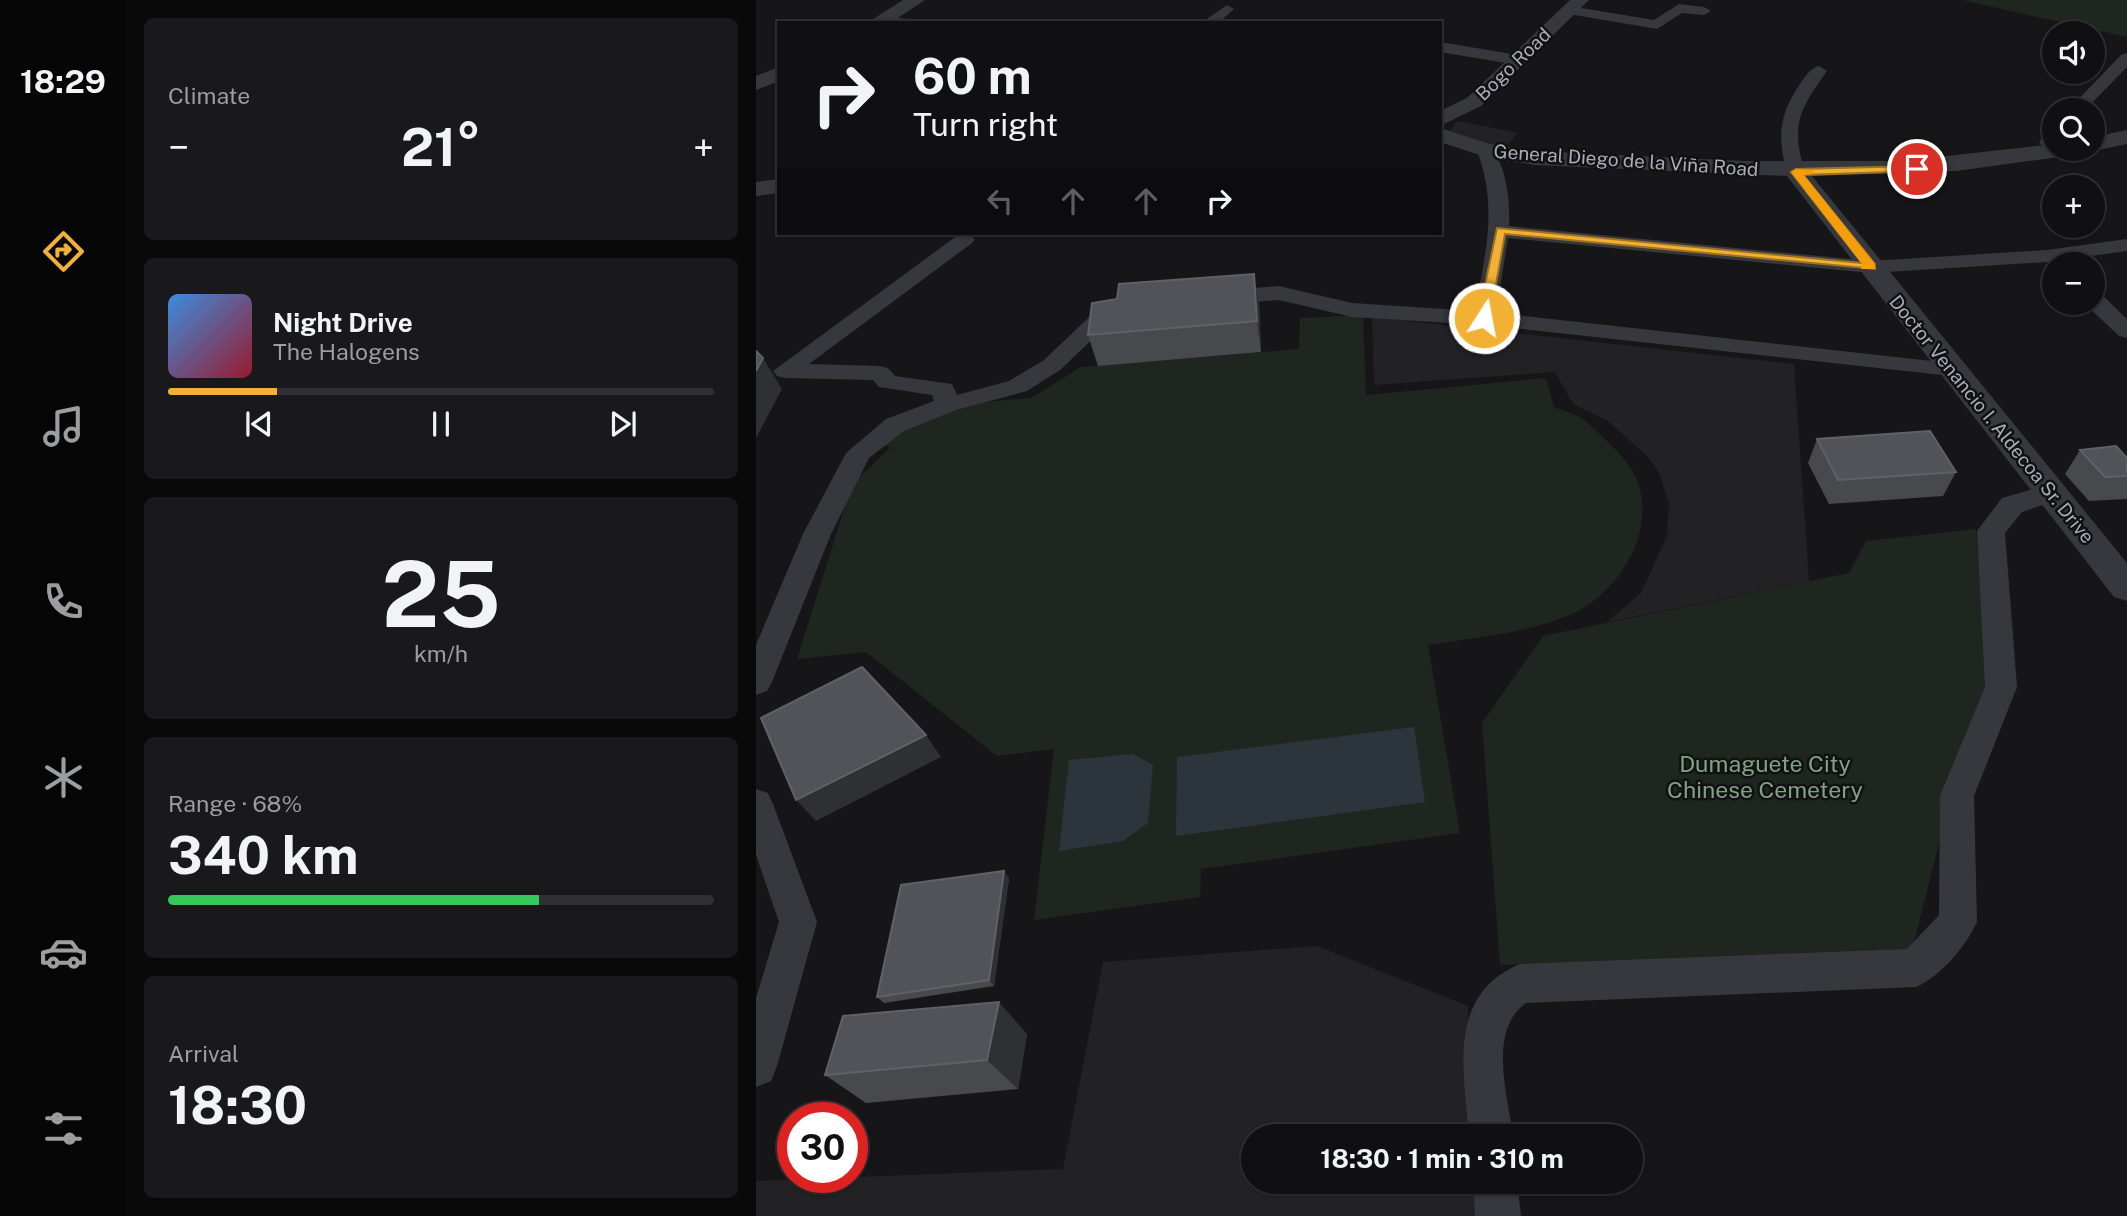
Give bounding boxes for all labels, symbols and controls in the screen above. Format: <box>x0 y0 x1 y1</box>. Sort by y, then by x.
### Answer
map controls <box>2042 21 2105 315</box>
button: sound <box>2042 21 2105 84</box>
street label: Bogo Road <box>1471 23 1555 105</box>
text: 60 m <box>913 47 1032 105</box>
icon: right <box>798 49 889 140</box>
text: 18:29 <box>20 63 106 100</box>
text: Climate <box>168 82 250 109</box>
button: search <box>2042 98 2105 161</box>
text: Turn right <box>913 106 1058 143</box>
text: 21° <box>401 117 481 178</box>
text: − <box>168 125 189 170</box>
text: + <box>693 125 714 170</box>
pin <box>1887 139 1947 199</box>
street label: General Diego de la Viña Road <box>1493 140 1759 180</box>
icon: arrive <box>1898 150 1936 188</box>
button: + <box>2042 175 2105 238</box>
icon: left <box>981 182 1019 220</box>
icon: ahead <box>1054 182 1092 220</box>
icon: ahead <box>1127 182 1165 220</box>
icon: right <box>1200 182 1238 220</box>
icon: directions <box>39 227 88 276</box>
button: − <box>2042 252 2105 315</box>
position arrow <box>1447 281 1521 355</box>
street label: Doctor Venancio I. Aldecoa Sr. Drive <box>1885 291 2099 547</box>
text: Night Drive <box>273 307 413 338</box>
text: The Halogens <box>273 338 420 365</box>
icon: music <box>39 402 88 451</box>
icon: previous <box>240 405 278 443</box>
icon: pause <box>422 405 460 443</box>
icon: next <box>604 405 642 443</box>
text: 25 <box>381 541 501 647</box>
icon: phone <box>39 577 88 626</box>
text: km/h <box>414 640 468 667</box>
park label: Dumaguete City Chinese Cemetery <box>1667 750 1863 803</box>
icon: climate <box>39 753 88 802</box>
text: Range · 68% <box>168 790 302 817</box>
text: 340 km <box>168 825 358 886</box>
icon: car <box>39 928 88 977</box>
text: Arrival <box>168 1040 239 1067</box>
text: 18:30 <box>168 1075 307 1136</box>
speed limit sign: 30 <box>777 1102 868 1193</box>
icon: filters <box>39 1104 88 1153</box>
text: 18:30 · 1 min · 310 m <box>1320 1143 1564 1174</box>

